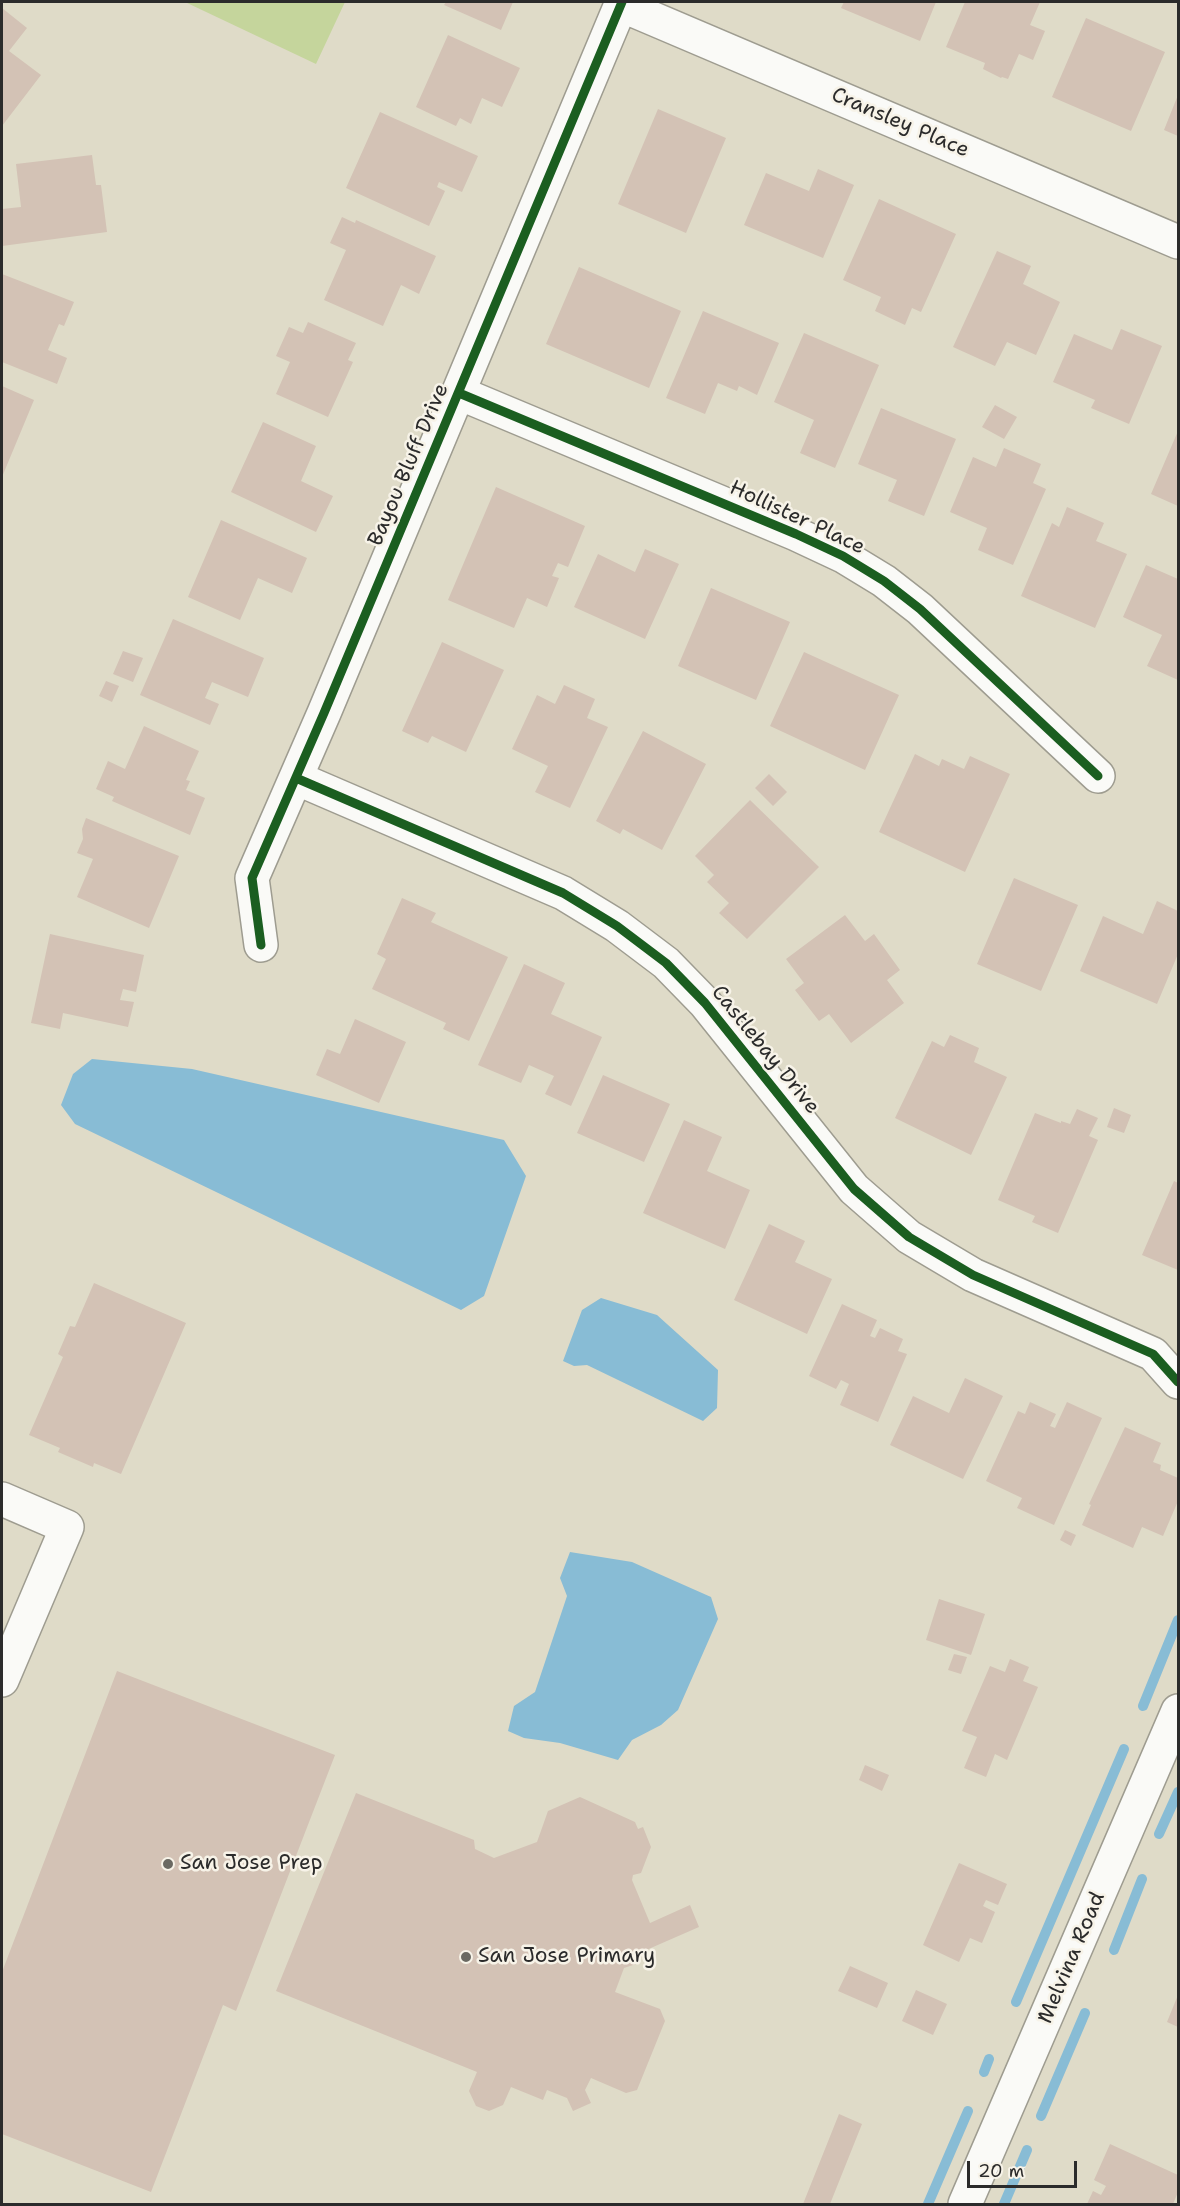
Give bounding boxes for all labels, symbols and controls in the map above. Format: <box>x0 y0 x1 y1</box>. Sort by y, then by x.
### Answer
street label: Cransley Place <box>827 83 973 163</box>
street label: Bayou Bluff Drive <box>363 380 455 550</box>
street label: Hollister Place <box>725 476 869 560</box>
street label: Castlebay Drive <box>705 981 825 1119</box>
place label: San Jose Prep <box>180 1851 323 1877</box>
marker: San Jose Prep <box>161 1857 175 1871</box>
street label: Melvina Road <box>1033 1889 1111 2027</box>
place label: San Jose Primary <box>478 1944 655 1970</box>
marker: San Jose Primary <box>459 1950 473 1964</box>
scale bar <box>970 2149 1080 2187</box>
text: 20 m <box>978 2159 1024 2183</box>

